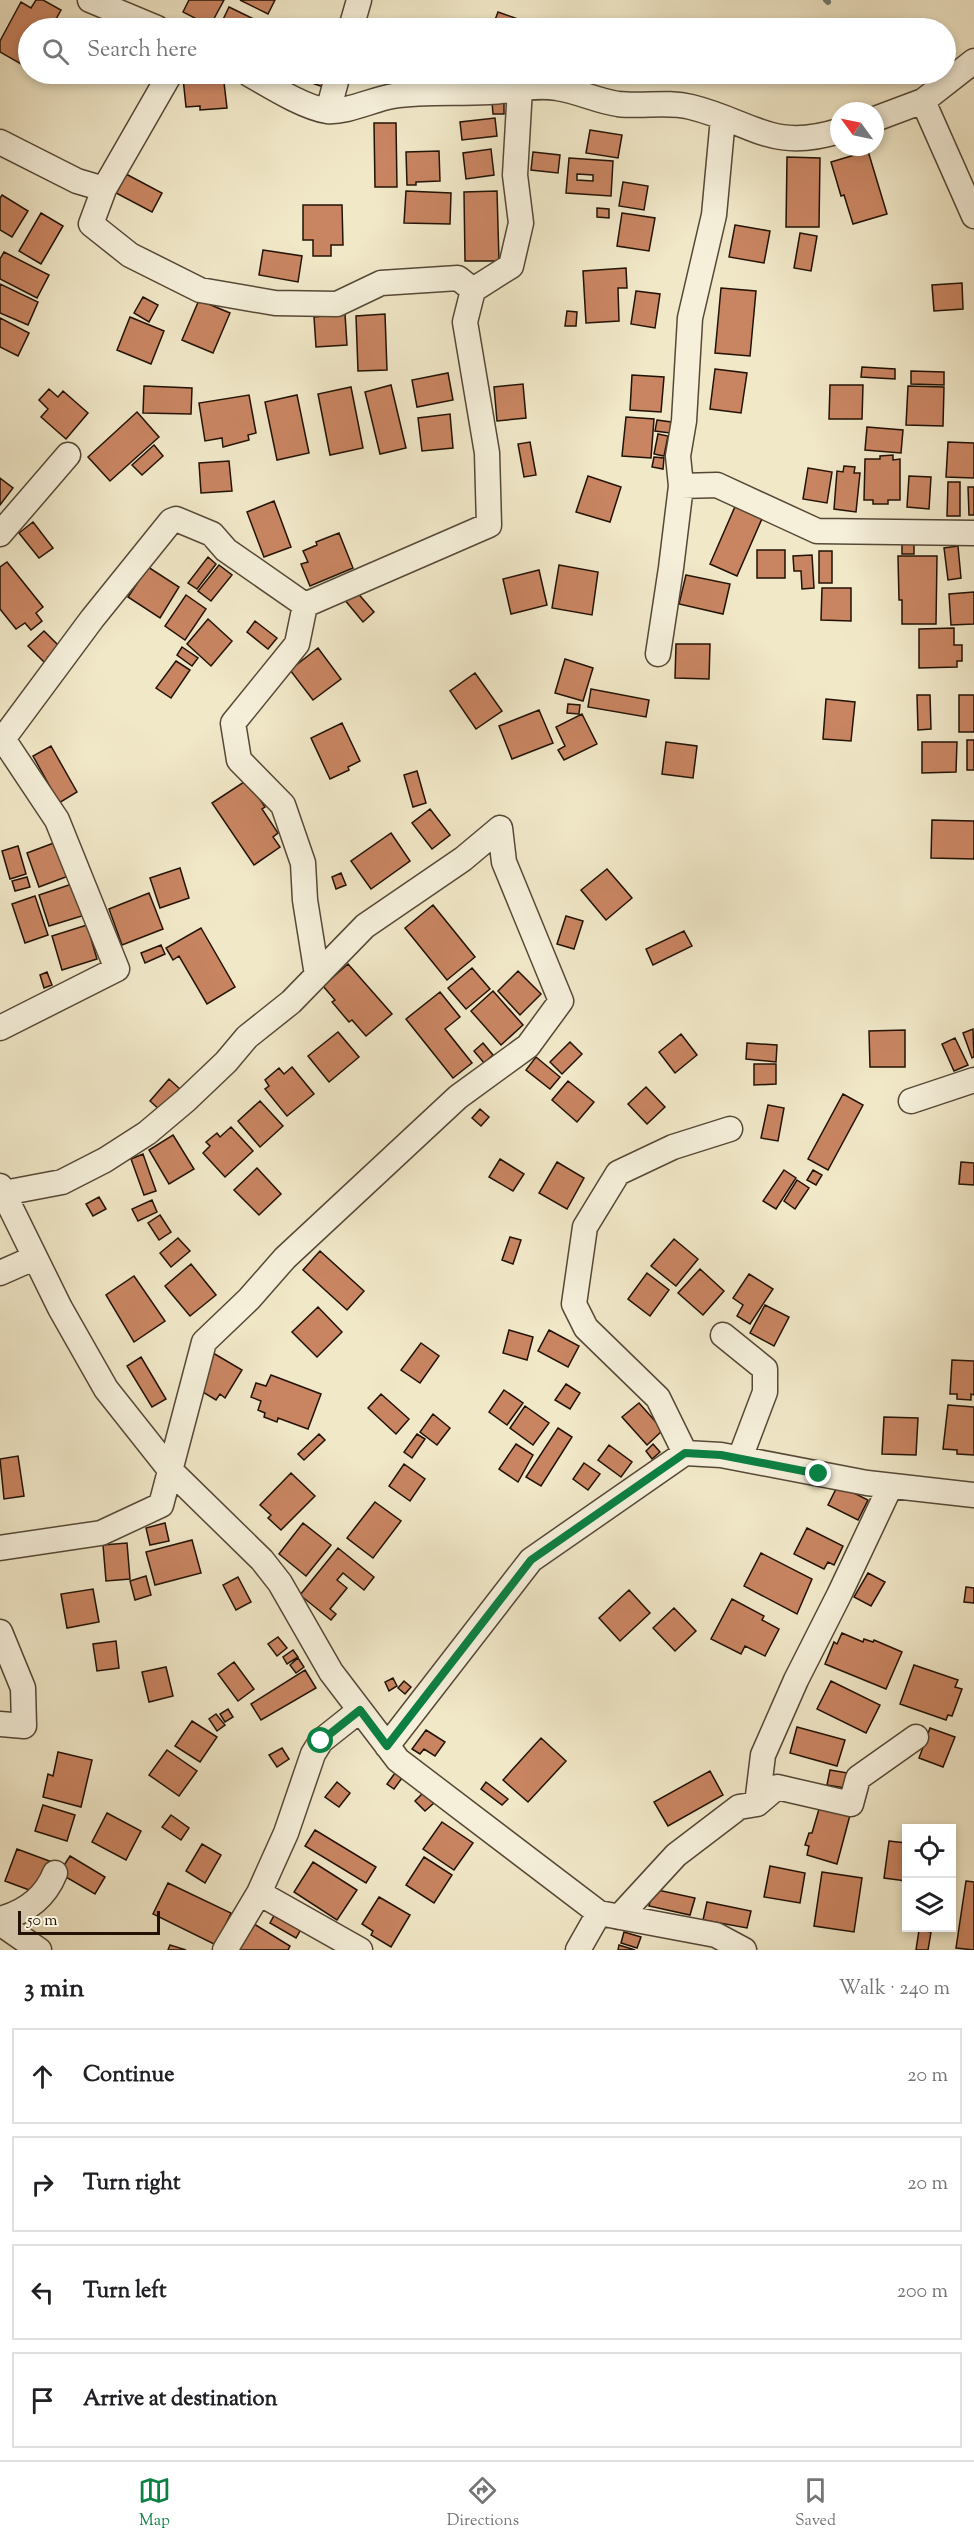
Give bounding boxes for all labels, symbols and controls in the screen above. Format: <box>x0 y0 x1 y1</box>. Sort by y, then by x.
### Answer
search box <box>18 18 956 84</box>
icon: search <box>39 35 72 68</box>
text: Search here <box>87 35 197 67</box>
north arrow <box>830 102 884 156</box>
route end <box>805 1460 831 1486</box>
route start <box>307 1727 333 1753</box>
map controls <box>902 1824 956 1932</box>
button: locate <box>902 1824 956 1878</box>
button: layers <box>902 1878 956 1932</box>
scale bar <box>18 1908 160 1936</box>
text: 50 m <box>27 1910 58 1933</box>
text: 3 min <box>24 1971 84 2008</box>
text: Walk · 240 m <box>839 1975 950 2004</box>
icon: ahead <box>26 2060 59 2093</box>
text: Continue <box>83 2060 174 2092</box>
text: 20 m <box>907 2062 948 2091</box>
icon: right <box>26 2168 59 2201</box>
text: Turn right <box>83 2168 180 2200</box>
text: 20 m <box>907 2170 948 2199</box>
icon: left <box>26 2276 59 2309</box>
text: Turn left <box>83 2276 166 2308</box>
text: 200 m <box>897 2278 948 2307</box>
icon: arrive <box>26 2384 59 2417</box>
text: Arrive at destination <box>83 2384 278 2416</box>
tab: Map <box>138 2474 171 2533</box>
tab: Directions <box>447 2474 519 2533</box>
tab: Saved <box>795 2474 836 2533</box>

